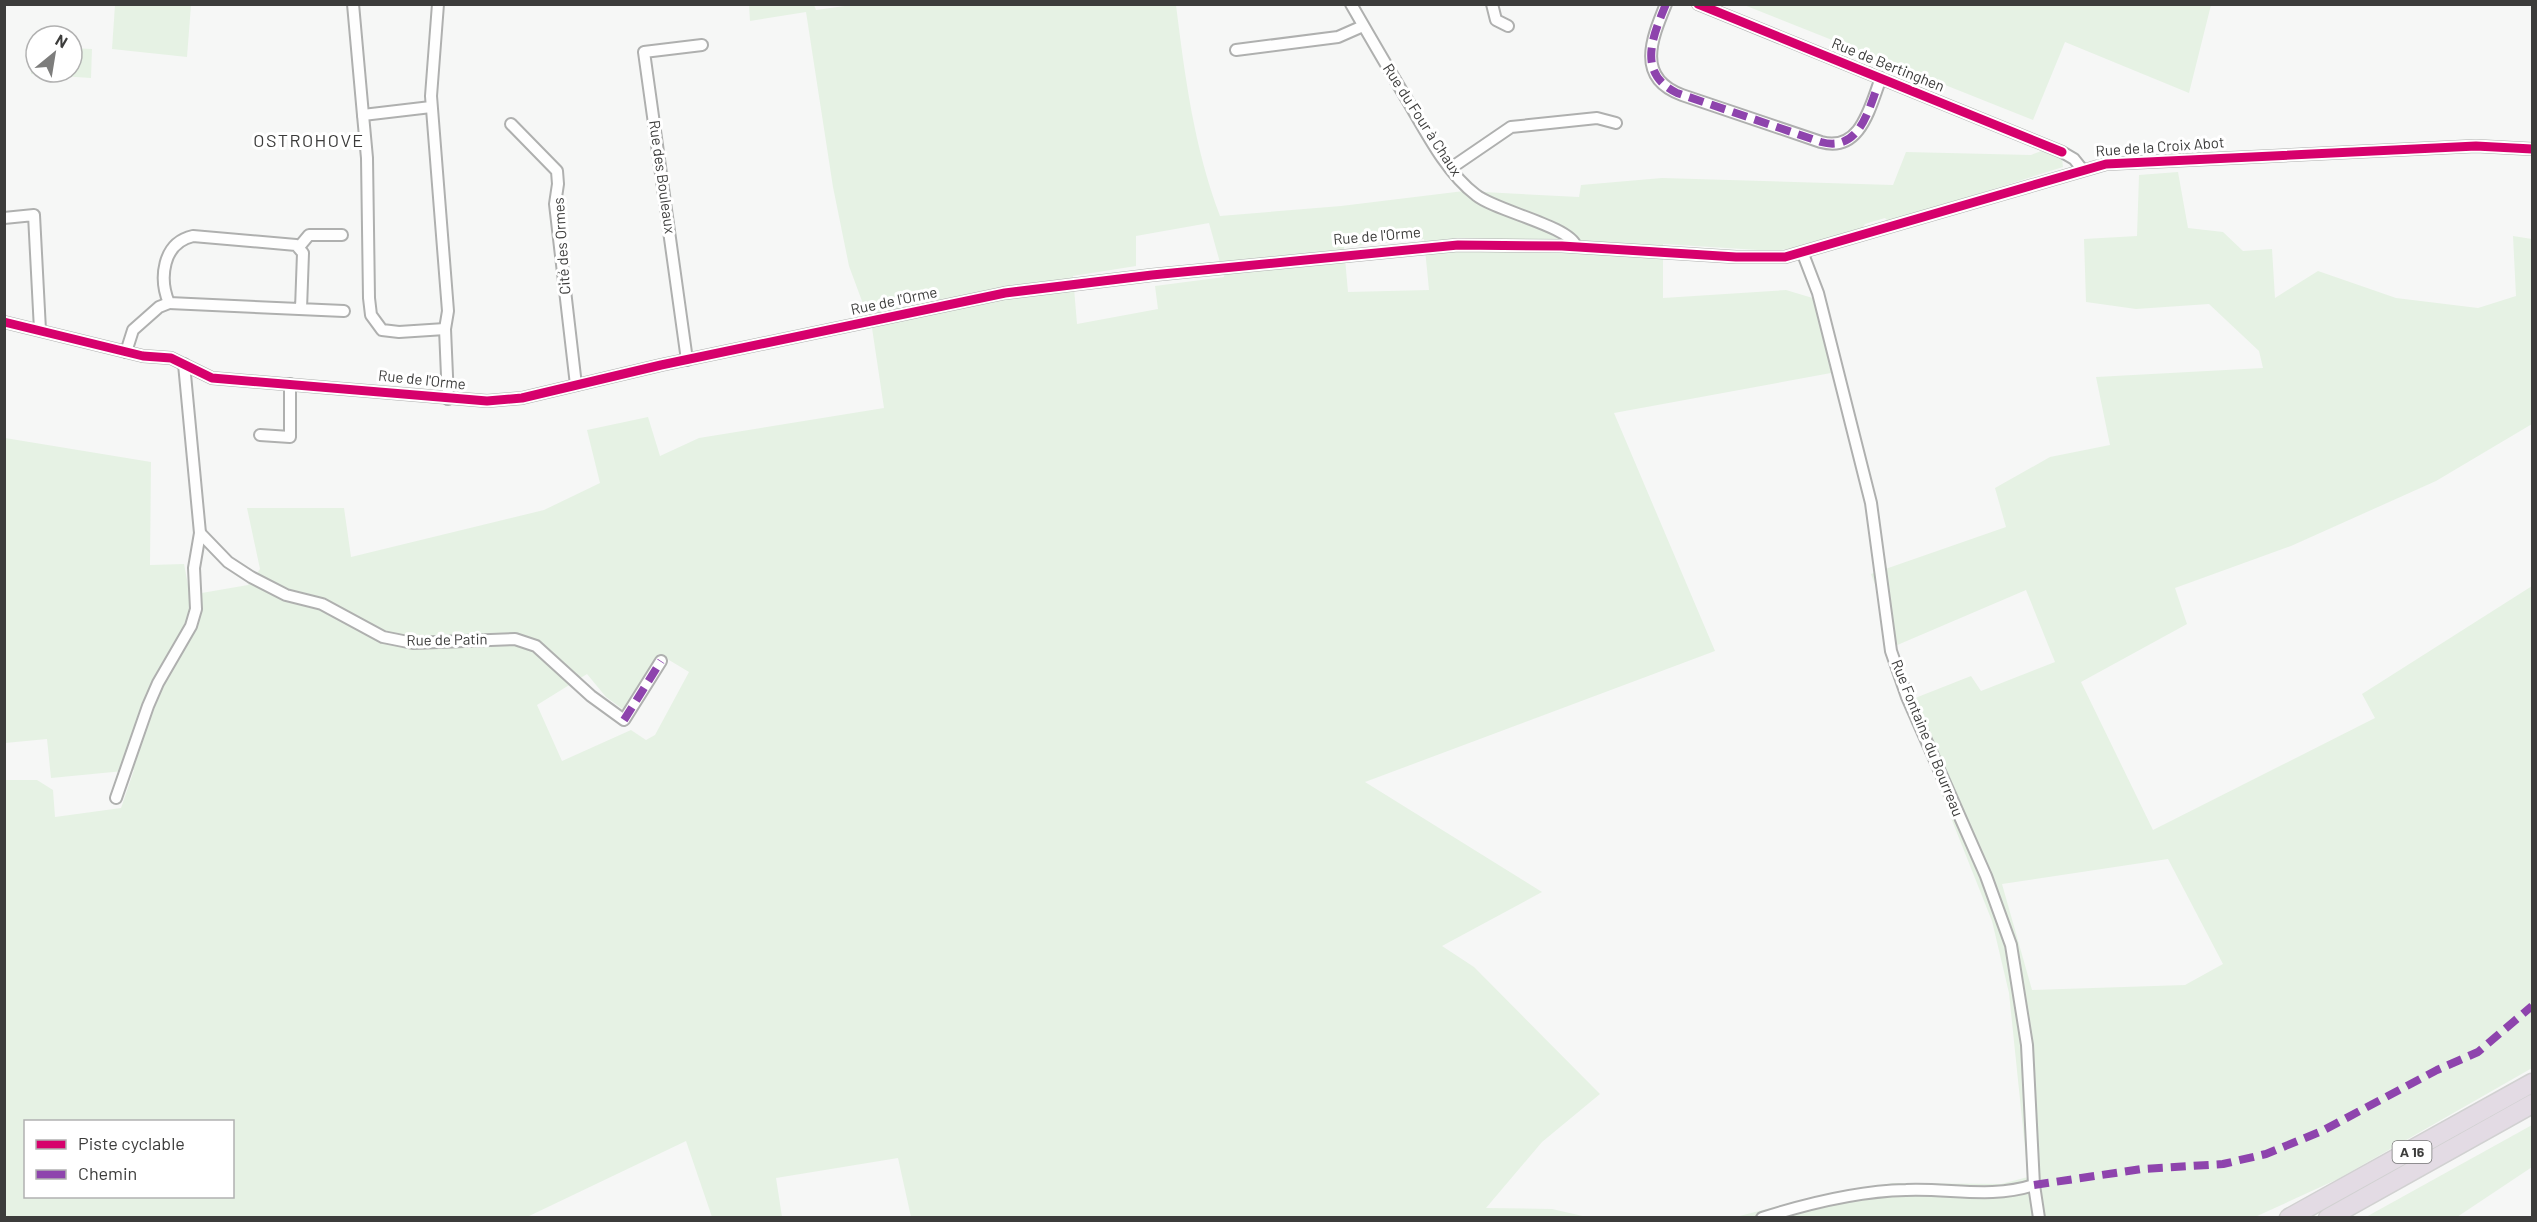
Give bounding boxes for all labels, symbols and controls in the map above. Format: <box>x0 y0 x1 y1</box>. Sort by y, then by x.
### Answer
north arrow <box>24 24 84 84</box>
text: N <box>52 30 71 51</box>
street label: Rue de Bertinghen <box>1829 33 1947 95</box>
street label: Rue du Four à Chaux <box>1380 60 1466 179</box>
street label: Rue des Bouleaux <box>646 119 680 235</box>
district label: OSTROHOVE <box>253 129 365 151</box>
street label: Rue de la Croix Abot <box>2095 133 2225 159</box>
street label: Cité des Ormes <box>549 197 573 295</box>
street label: Rue de l'Orme <box>1332 222 1421 248</box>
street label: Rue de l'Orme <box>849 282 939 318</box>
street label: Rue de l'Orme <box>377 365 467 393</box>
street label: Rue de Patin <box>406 629 488 649</box>
street label: Rue Fontaine du Bourreau <box>1888 657 1968 819</box>
legend <box>24 1120 234 1198</box>
text: Piste cyclable <box>78 1132 185 1154</box>
road number: A 16 <box>2392 1141 2432 1163</box>
text: Chemin <box>78 1162 137 1184</box>

